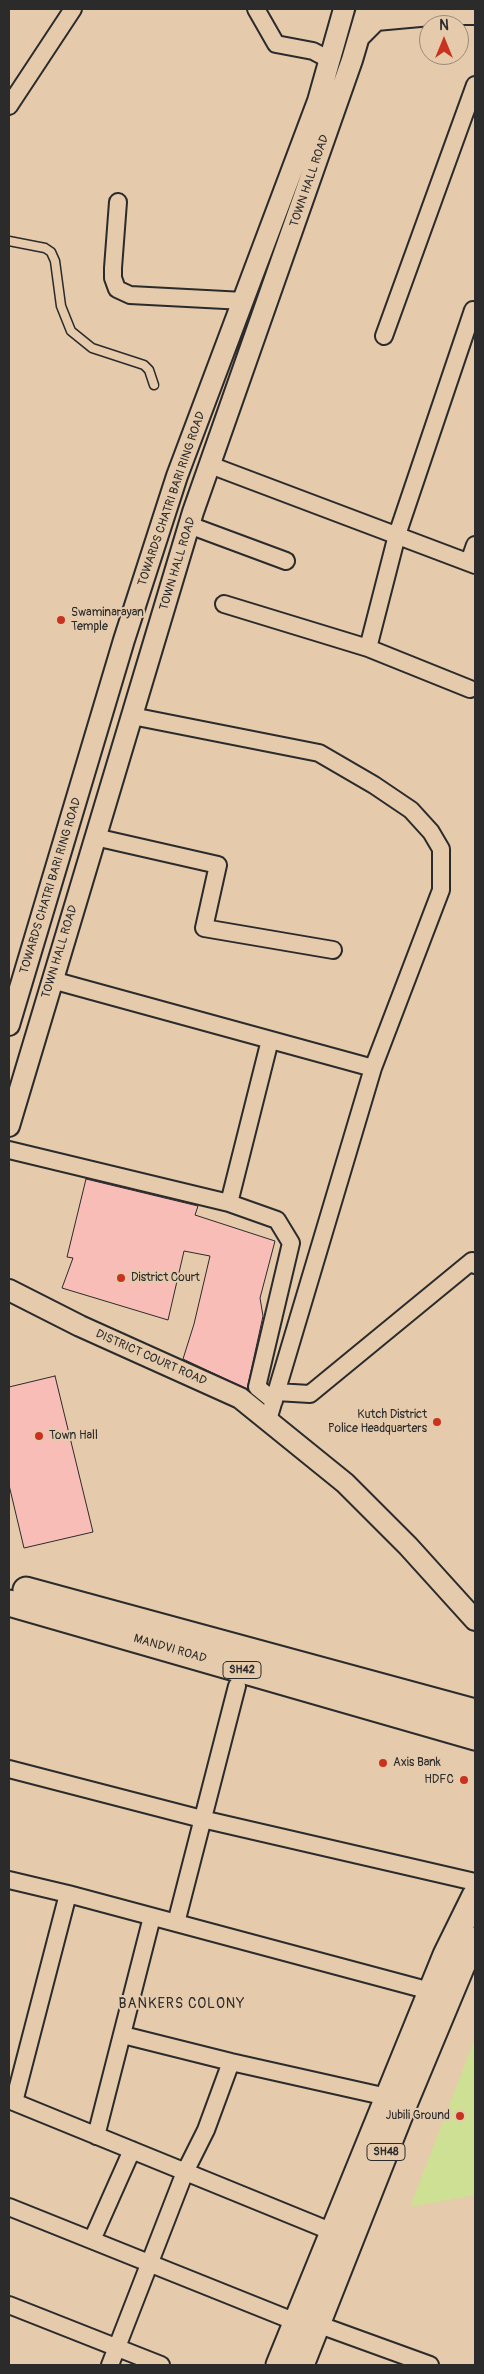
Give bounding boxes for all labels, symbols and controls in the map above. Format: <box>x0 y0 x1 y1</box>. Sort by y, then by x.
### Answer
north arrow <box>419 15 469 65</box>
text: N <box>439 17 449 34</box>
street label: TOWN HALL ROAD <box>287 133 333 229</box>
street label: TOWARDS CHATRI BARI RING ROAD <box>135 410 209 588</box>
street label: TOWN HALL ROAD <box>157 516 199 612</box>
place label: Swaminarayan Temple <box>71 606 144 634</box>
marker: Swaminarayan Temple <box>55 614 67 626</box>
street label: TOWARDS CHATRI BARI RING ROAD <box>17 796 85 976</box>
street label: TOWN HALL ROAD <box>39 904 81 1000</box>
place label: District Court <box>131 1271 200 1285</box>
marker: District Court <box>115 1272 127 1284</box>
street label: DISTRICT COURT ROAD <box>93 1327 209 1389</box>
place label: Kutch District Police Headquarters <box>328 1408 427 1436</box>
marker: Kutch District Police Headquarters <box>431 1416 443 1428</box>
place label: Town Hall <box>49 1429 98 1443</box>
marker: Town Hall <box>33 1430 45 1442</box>
street label: MANDVI ROAD <box>132 1632 208 1666</box>
road number: SH42 <box>223 1662 261 1678</box>
place label: Axis Bank <box>393 1756 441 1770</box>
marker: Axis Bank <box>377 1757 389 1769</box>
place label: HDFC <box>424 1773 454 1787</box>
marker: HDFC <box>458 1774 470 1786</box>
district label: BANKERS COLONY <box>117 1996 247 2012</box>
place label: Jubili Ground <box>385 2109 450 2123</box>
marker: Jubili Ground <box>454 2110 466 2122</box>
road number: SH48 <box>367 2144 405 2160</box>

